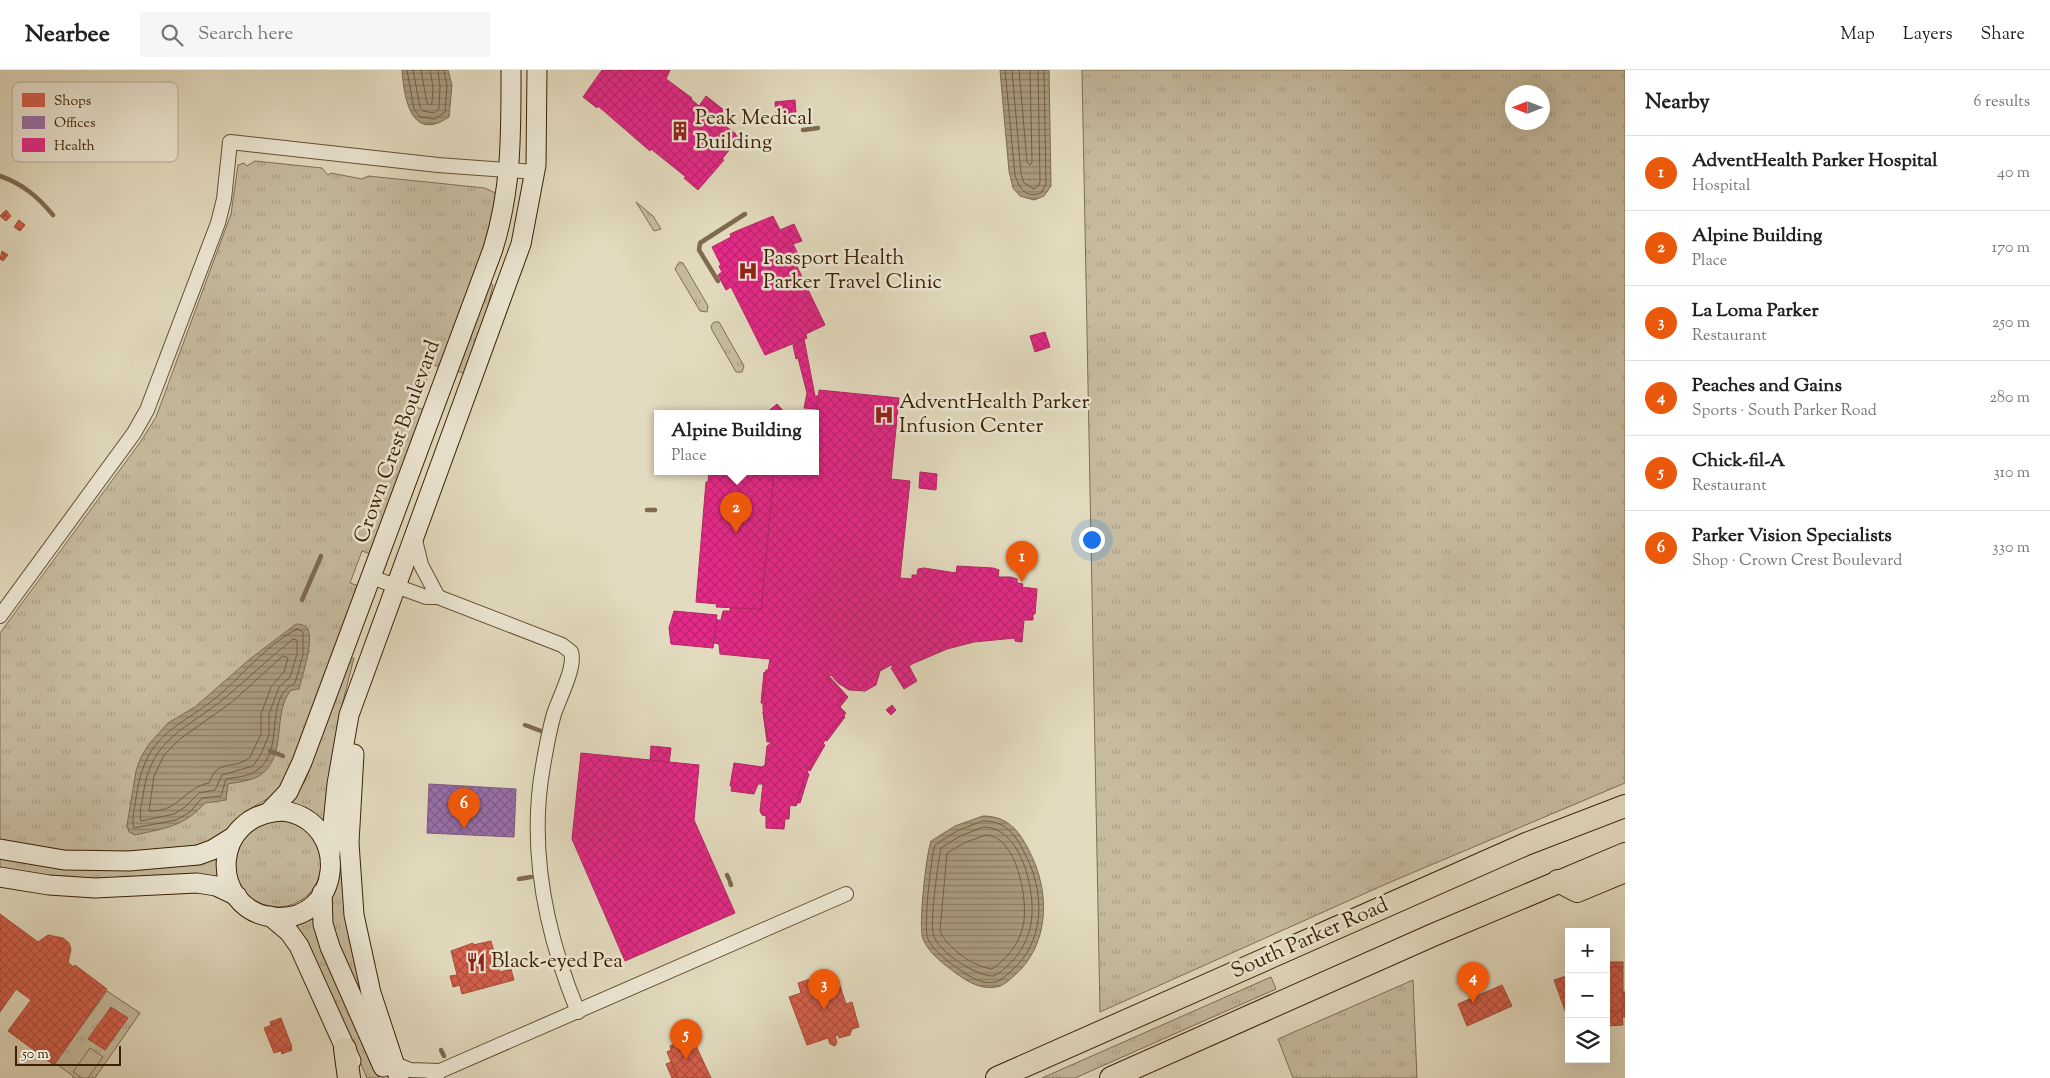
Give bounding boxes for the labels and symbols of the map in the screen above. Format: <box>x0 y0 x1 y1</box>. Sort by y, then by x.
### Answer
legend <box>12 82 178 162</box>
north arrow <box>1505 85 1550 130</box>
text: Shops <box>54 92 91 112</box>
place label: Peak Medical Building <box>695 104 813 158</box>
text: Offices <box>54 114 96 134</box>
building icon: Peak Medical Building <box>669 120 691 142</box>
text: Health <box>54 137 95 157</box>
place label: Passport Health Parker Travel Clinic <box>763 244 942 298</box>
hospital icon: Passport Health Parker Travel Clinic <box>737 260 759 282</box>
street label: Crown Crest Boulevard <box>347 336 449 548</box>
place label: AdventHealth Parker Infusion Center <box>899 388 1089 442</box>
hospital icon: AdventHealth Parker Infusion Center <box>873 404 895 426</box>
pin: 2 <box>720 492 752 533</box>
your location <box>1079 527 1105 553</box>
pin: 1 <box>1006 541 1038 582</box>
pin: 6 <box>448 788 480 829</box>
street label: South Parker Road <box>1227 891 1393 987</box>
place label: Black-eyed Pea <box>491 947 623 977</box>
restaurant icon: Black-eyed Pea <box>465 951 487 973</box>
pin: 4 <box>1457 962 1489 1003</box>
pin: 3 <box>808 969 840 1010</box>
pin: 5 <box>670 1019 702 1060</box>
scale bar <box>15 1043 121 1066</box>

